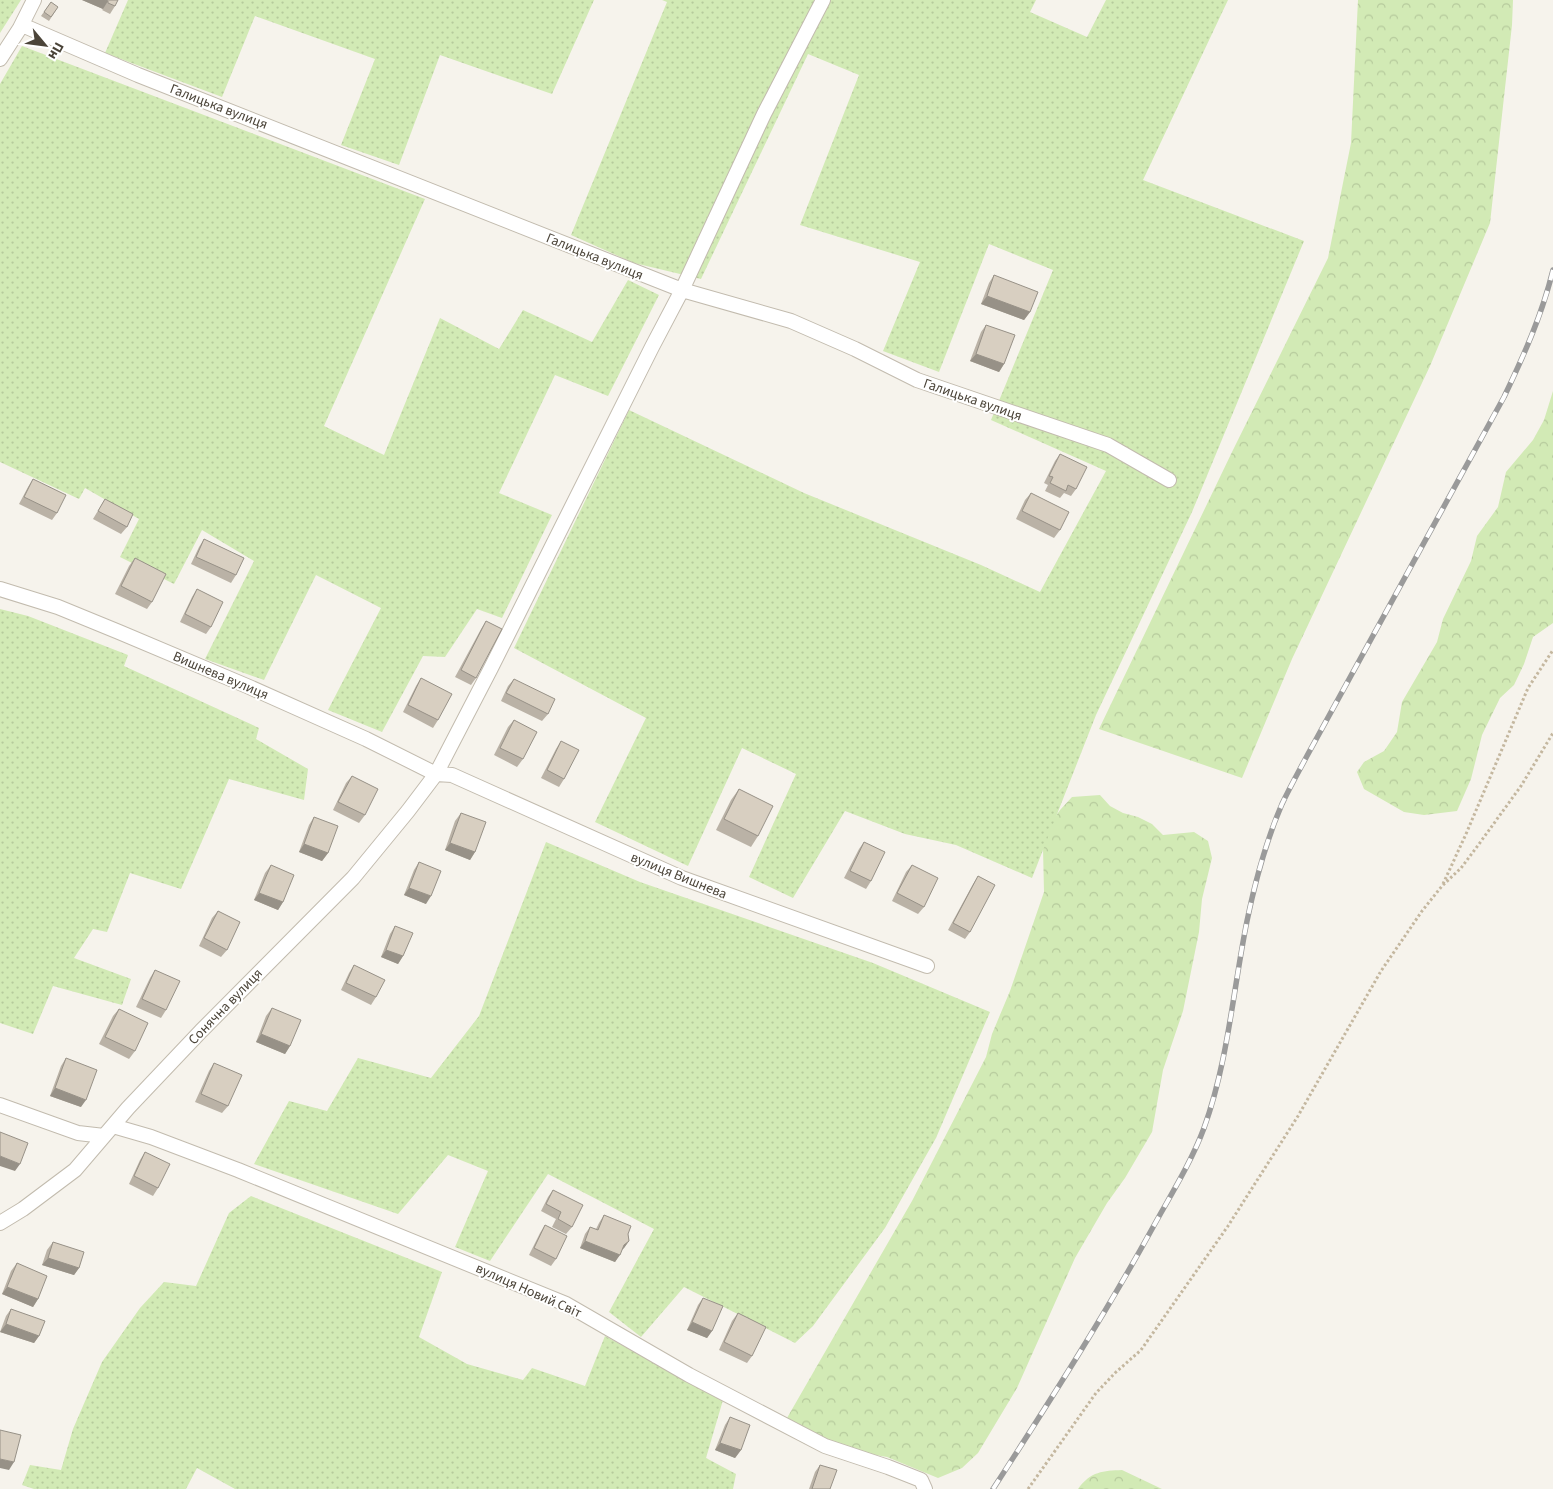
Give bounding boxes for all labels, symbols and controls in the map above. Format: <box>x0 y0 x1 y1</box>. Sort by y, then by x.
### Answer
north arrow <box>20 20 70 70</box>
text: Пн <box>43 38 68 63</box>
street label: Галицька вулиця <box>167 79 270 135</box>
street label: Галицька вулиця <box>543 228 646 286</box>
street label: Галицька вулиця <box>921 374 1025 426</box>
street label: Вишнева вулиця <box>170 647 272 705</box>
street label: вулиця Вишнева <box>627 847 730 904</box>
street label: Сонячна вулиця <box>184 964 267 1049</box>
street label: вулиця Новий Світ <box>472 1259 585 1323</box>

